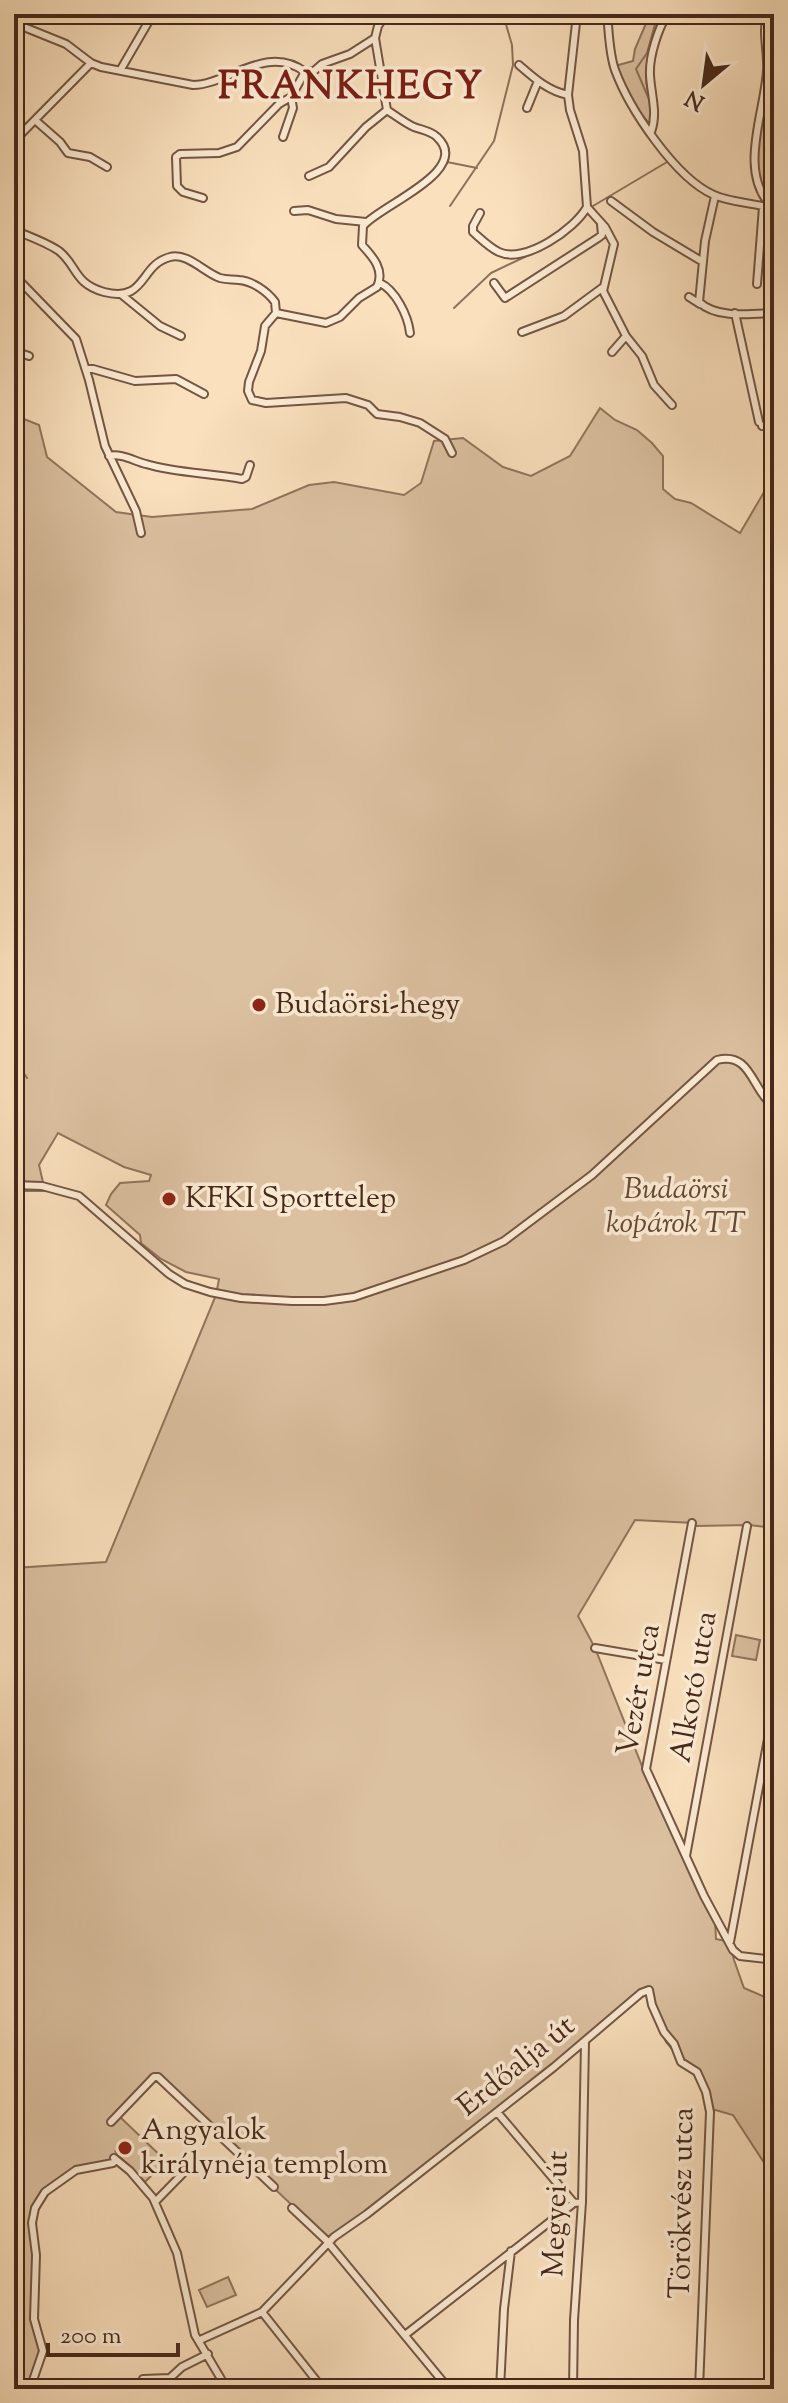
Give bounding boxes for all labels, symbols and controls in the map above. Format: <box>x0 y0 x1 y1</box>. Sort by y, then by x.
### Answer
north arrow <box>664 44 744 124</box>
district label: FRANKHEGY <box>218 62 484 116</box>
text: N <box>680 80 711 117</box>
place label: Budaörsi-hegy <box>275 984 460 1027</box>
marker: Budaörsi-hegy <box>250 996 268 1014</box>
park label: Budaörsi kopárok TT <box>606 1169 746 1246</box>
place label: KFKI Sporttelep <box>185 1178 396 1221</box>
marker: KFKI Sporttelep <box>160 1190 178 1208</box>
street label: Alkotó utca <box>661 1608 729 1766</box>
street label: Vezér utca <box>607 1621 673 1759</box>
street label: Erdőalja út <box>449 2006 585 2128</box>
street label: Törökvész utca <box>660 2107 706 2299</box>
place label: Angyalok királynéja templom <box>141 2110 388 2187</box>
marker: Angyalok királynéja templom <box>116 2139 134 2157</box>
street label: Megyei út <box>533 2150 581 2278</box>
scale bar <box>48 2307 178 2357</box>
text: 200 m <box>60 2320 122 2354</box>

